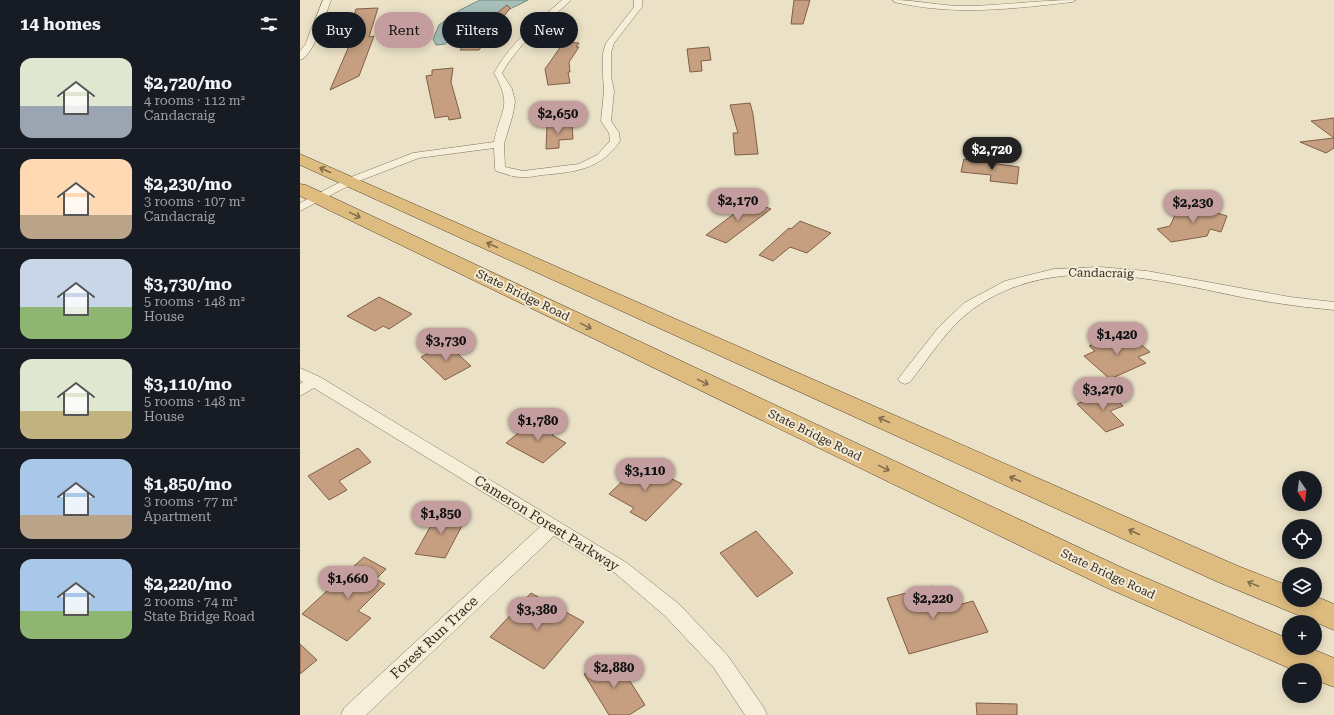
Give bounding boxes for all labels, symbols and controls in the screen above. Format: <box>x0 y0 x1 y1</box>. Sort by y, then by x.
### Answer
chip: Buy <box>312 12 366 48</box>
chip: Rent <box>374 12 434 48</box>
chip: Filters <box>442 12 512 48</box>
chip: New <box>520 12 578 48</box>
icon: filters <box>258 13 280 35</box>
text: 14 homes <box>20 14 101 34</box>
text: $2,720/mo <box>144 73 232 93</box>
icon: home <box>52 74 100 122</box>
text: 4 rooms · 112 m² <box>144 93 245 108</box>
pin: $2,650 <box>525 101 591 135</box>
text: $2,650 <box>538 106 578 121</box>
text: Candacraig <box>144 108 215 123</box>
pin: $2,720 <box>959 137 1025 171</box>
text: $2,720 <box>972 142 1012 157</box>
one-way arrow <box>319 166 331 173</box>
text: $2,230/mo <box>144 174 232 194</box>
icon: home <box>52 175 100 223</box>
pin: $2,170 <box>705 188 771 222</box>
pin: $2,230 <box>1160 190 1226 224</box>
text: $2,170 <box>718 193 758 208</box>
text: 3 rooms · 107 m² <box>144 194 245 209</box>
text: $2,230 <box>1173 195 1213 210</box>
text: Candacraig <box>144 209 215 224</box>
one-way arrow <box>349 212 361 219</box>
one-way arrow <box>487 241 499 248</box>
street label: Candacraig <box>1068 265 1134 281</box>
street label: State Bridge Road <box>474 266 572 324</box>
text: $3,730/mo <box>144 274 232 294</box>
icon: home <box>52 275 100 323</box>
text: 5 rooms · 148 m² <box>144 294 245 309</box>
text: House <box>144 309 184 324</box>
pin: $1,420 <box>1084 322 1150 356</box>
one-way arrow <box>580 323 592 330</box>
text: $1,420 <box>1097 327 1137 342</box>
pin: $3,730 <box>413 328 479 362</box>
text: $3,730 <box>426 333 466 348</box>
text: $3,110/mo <box>144 374 232 394</box>
icon: home <box>52 375 100 423</box>
pin: $3,270 <box>1070 377 1136 411</box>
one-way arrow <box>697 379 709 386</box>
text: $3,270 <box>1083 382 1123 397</box>
text: 5 rooms · 148 m² <box>144 394 245 409</box>
street label: State Bridge Road <box>766 406 864 464</box>
pin: $1,780 <box>505 408 571 442</box>
text: House <box>144 409 184 424</box>
text: $1,780 <box>518 413 558 428</box>
one-way arrow <box>878 416 890 423</box>
pin: $3,110 <box>612 458 678 492</box>
text: $3,110 <box>625 463 665 478</box>
one-way arrow <box>878 465 890 472</box>
north arrow <box>1282 471 1322 511</box>
map controls <box>1282 471 1322 703</box>
street label: Cameron Forest Parkway <box>472 472 623 575</box>
text: $1,850/mo <box>144 474 232 494</box>
icon: home <box>52 475 100 523</box>
one-way arrow <box>1010 475 1022 482</box>
text: 3 rooms · 77 m² <box>144 494 238 509</box>
pin: $1,850 <box>408 501 474 535</box>
text: $1,850 <box>421 506 461 521</box>
text: Apartment <box>144 509 211 524</box>
button: locate <box>1282 519 1322 559</box>
one-way arrow <box>1128 528 1140 535</box>
street label: State Bridge Road <box>1059 546 1158 602</box>
pin: $1,660 <box>315 566 381 600</box>
button: layers <box>1282 567 1322 607</box>
text: $1,660 <box>328 571 368 586</box>
text: $2,220/mo <box>144 574 232 594</box>
icon: home <box>52 575 100 623</box>
one-way arrow <box>1247 580 1259 587</box>
pin: $2,220 <box>900 586 966 620</box>
text: $2,220 <box>913 591 953 606</box>
street label: Forest Run Trace <box>387 592 481 682</box>
text: 2 rooms · 74 m² <box>144 594 238 609</box>
pin: $3,380 <box>504 597 570 631</box>
text: $3,380 <box>517 602 557 617</box>
text: State Bridge Road <box>144 609 255 624</box>
button: + <box>1282 615 1322 655</box>
pin: $2,880 <box>581 655 647 689</box>
text: $2,880 <box>594 660 634 675</box>
button: − <box>1282 663 1322 703</box>

